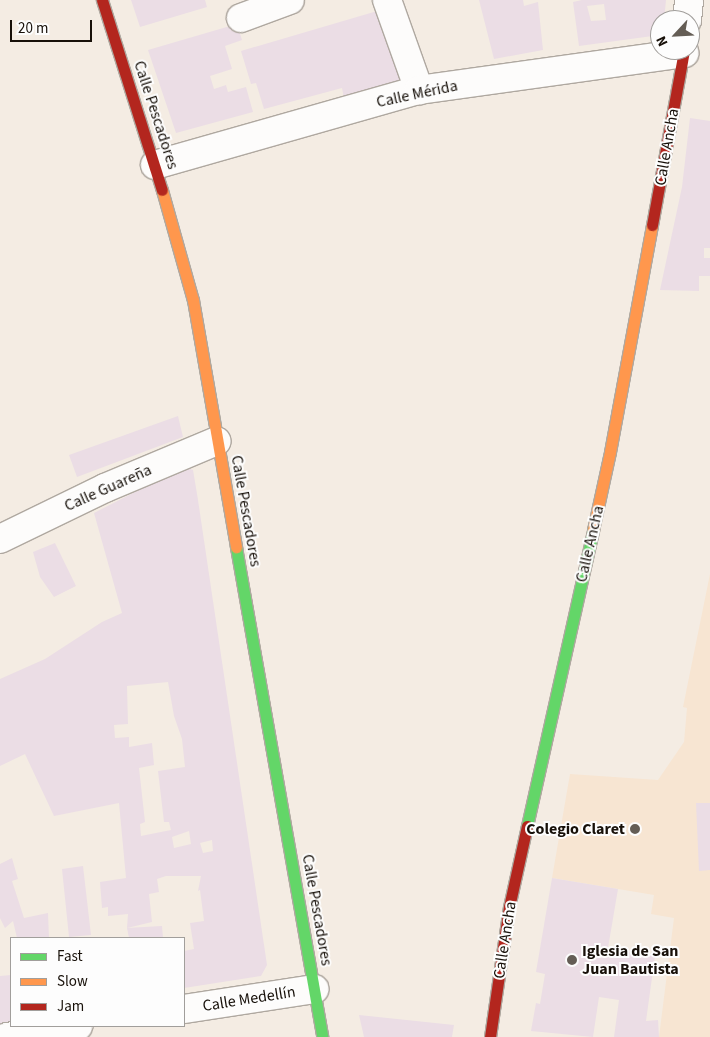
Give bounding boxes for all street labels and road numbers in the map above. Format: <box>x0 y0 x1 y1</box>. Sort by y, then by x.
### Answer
street label: Calle Pescadores <box>129 58 183 172</box>
street label: Calle Mérida <box>375 76 459 112</box>
street label: Calle Ancha <box>651 107 683 187</box>
street label: Calle Pescadores <box>227 454 265 568</box>
street label: Calle Guareña <box>61 460 155 516</box>
street label: Calle Ancha <box>572 504 608 584</box>
street label: Calle Pescadores <box>298 853 336 967</box>
street label: Calle Ancha <box>489 900 521 980</box>
street label: Calle Medellín <box>201 982 297 1016</box>

